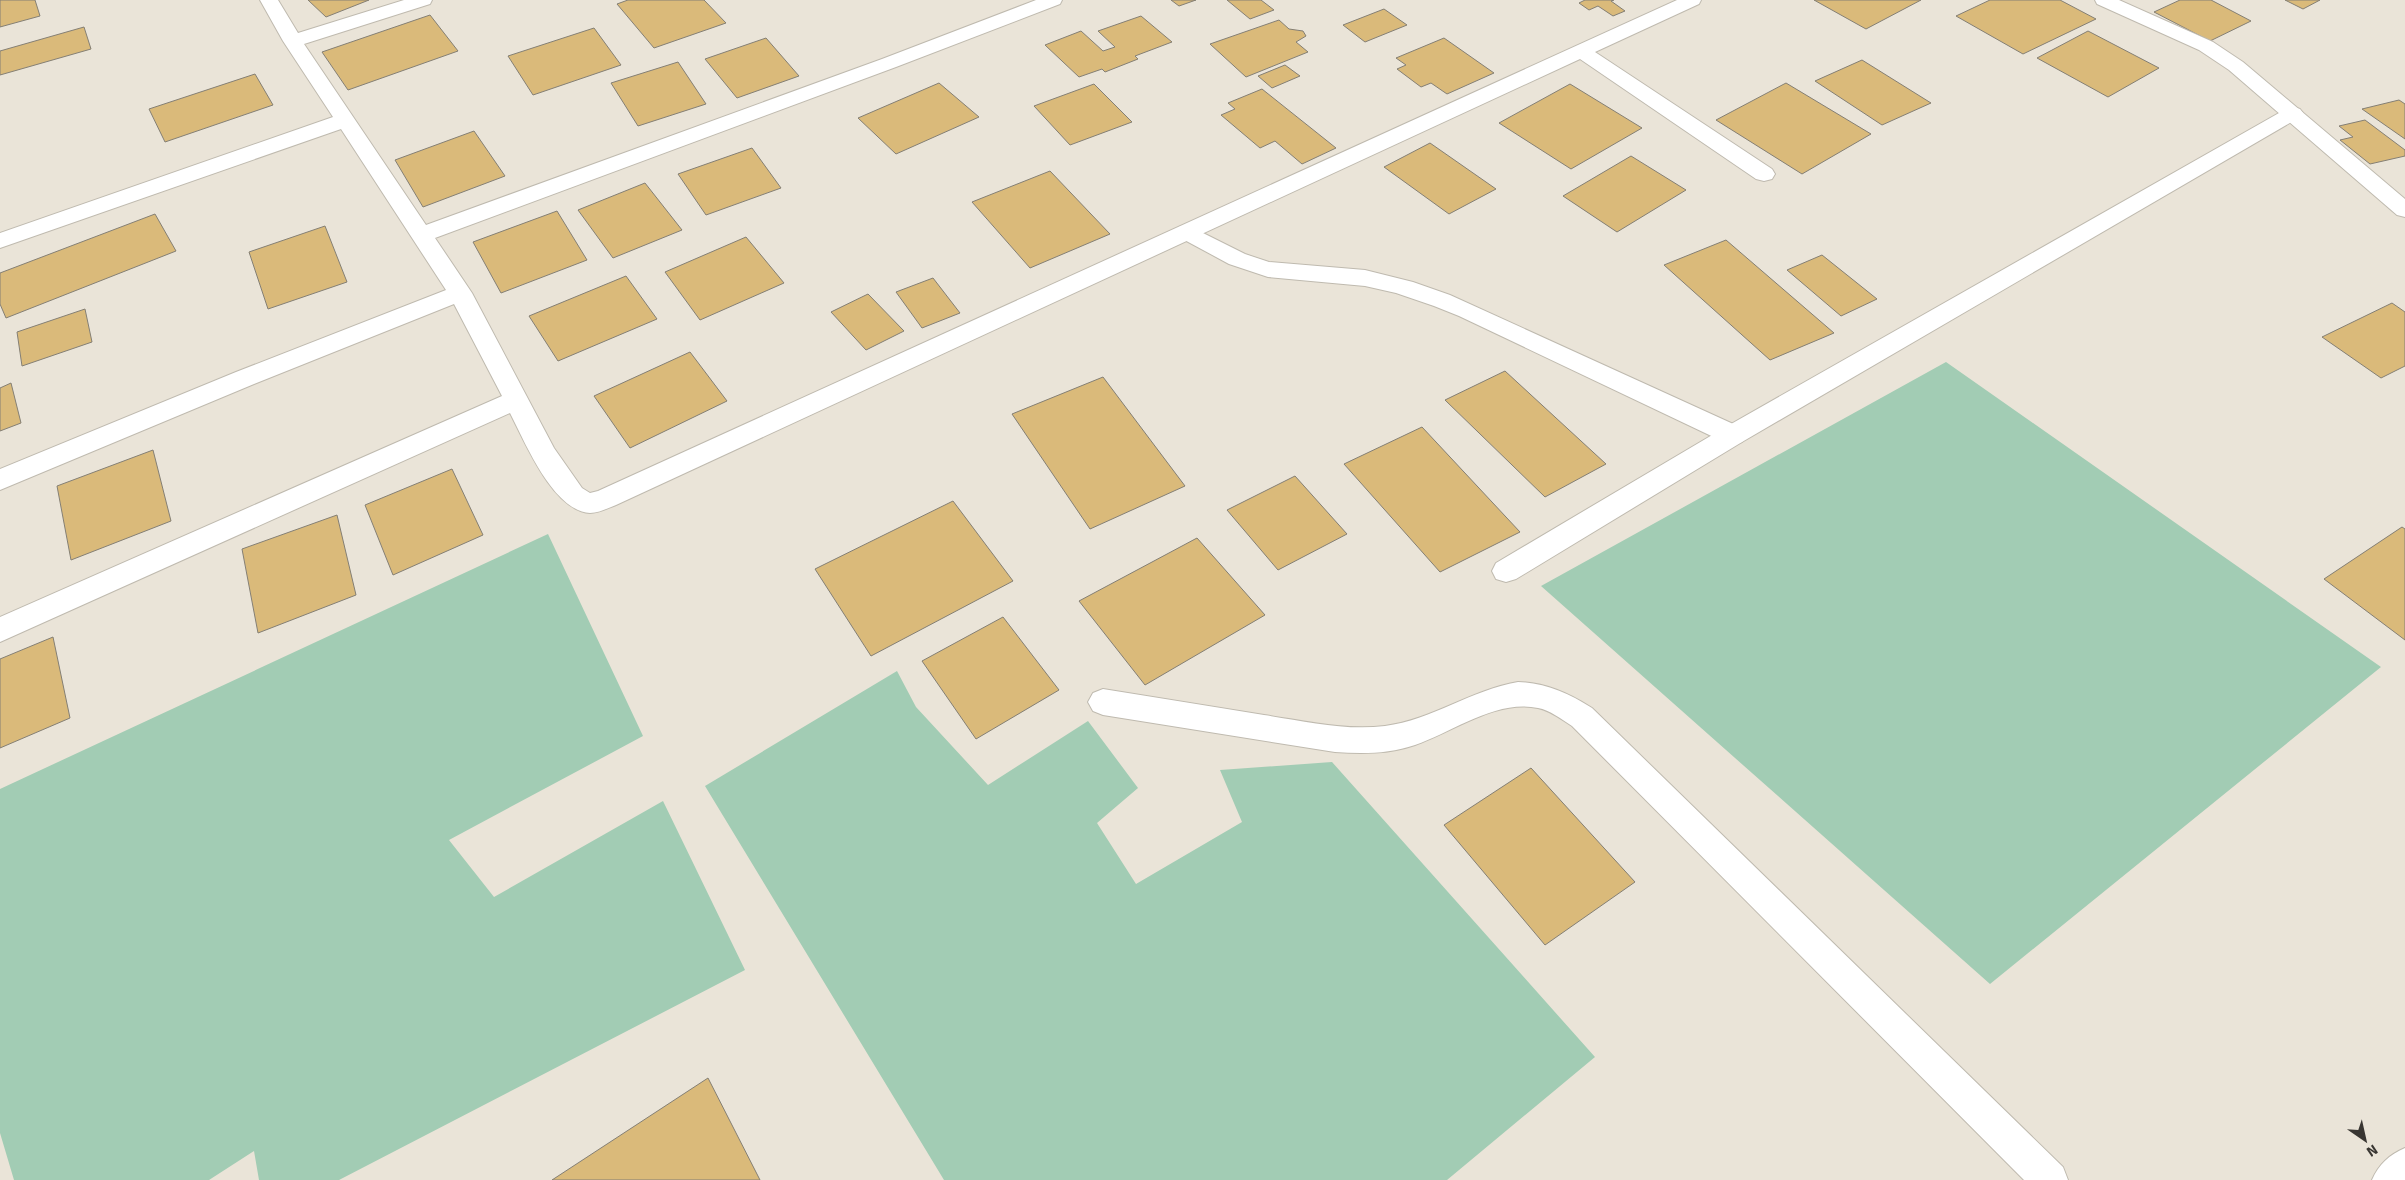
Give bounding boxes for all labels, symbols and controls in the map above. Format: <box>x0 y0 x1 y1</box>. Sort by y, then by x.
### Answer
north arrow <box>2340 1115 2390 1165</box>
text: N <box>2363 1141 2381 1160</box>

